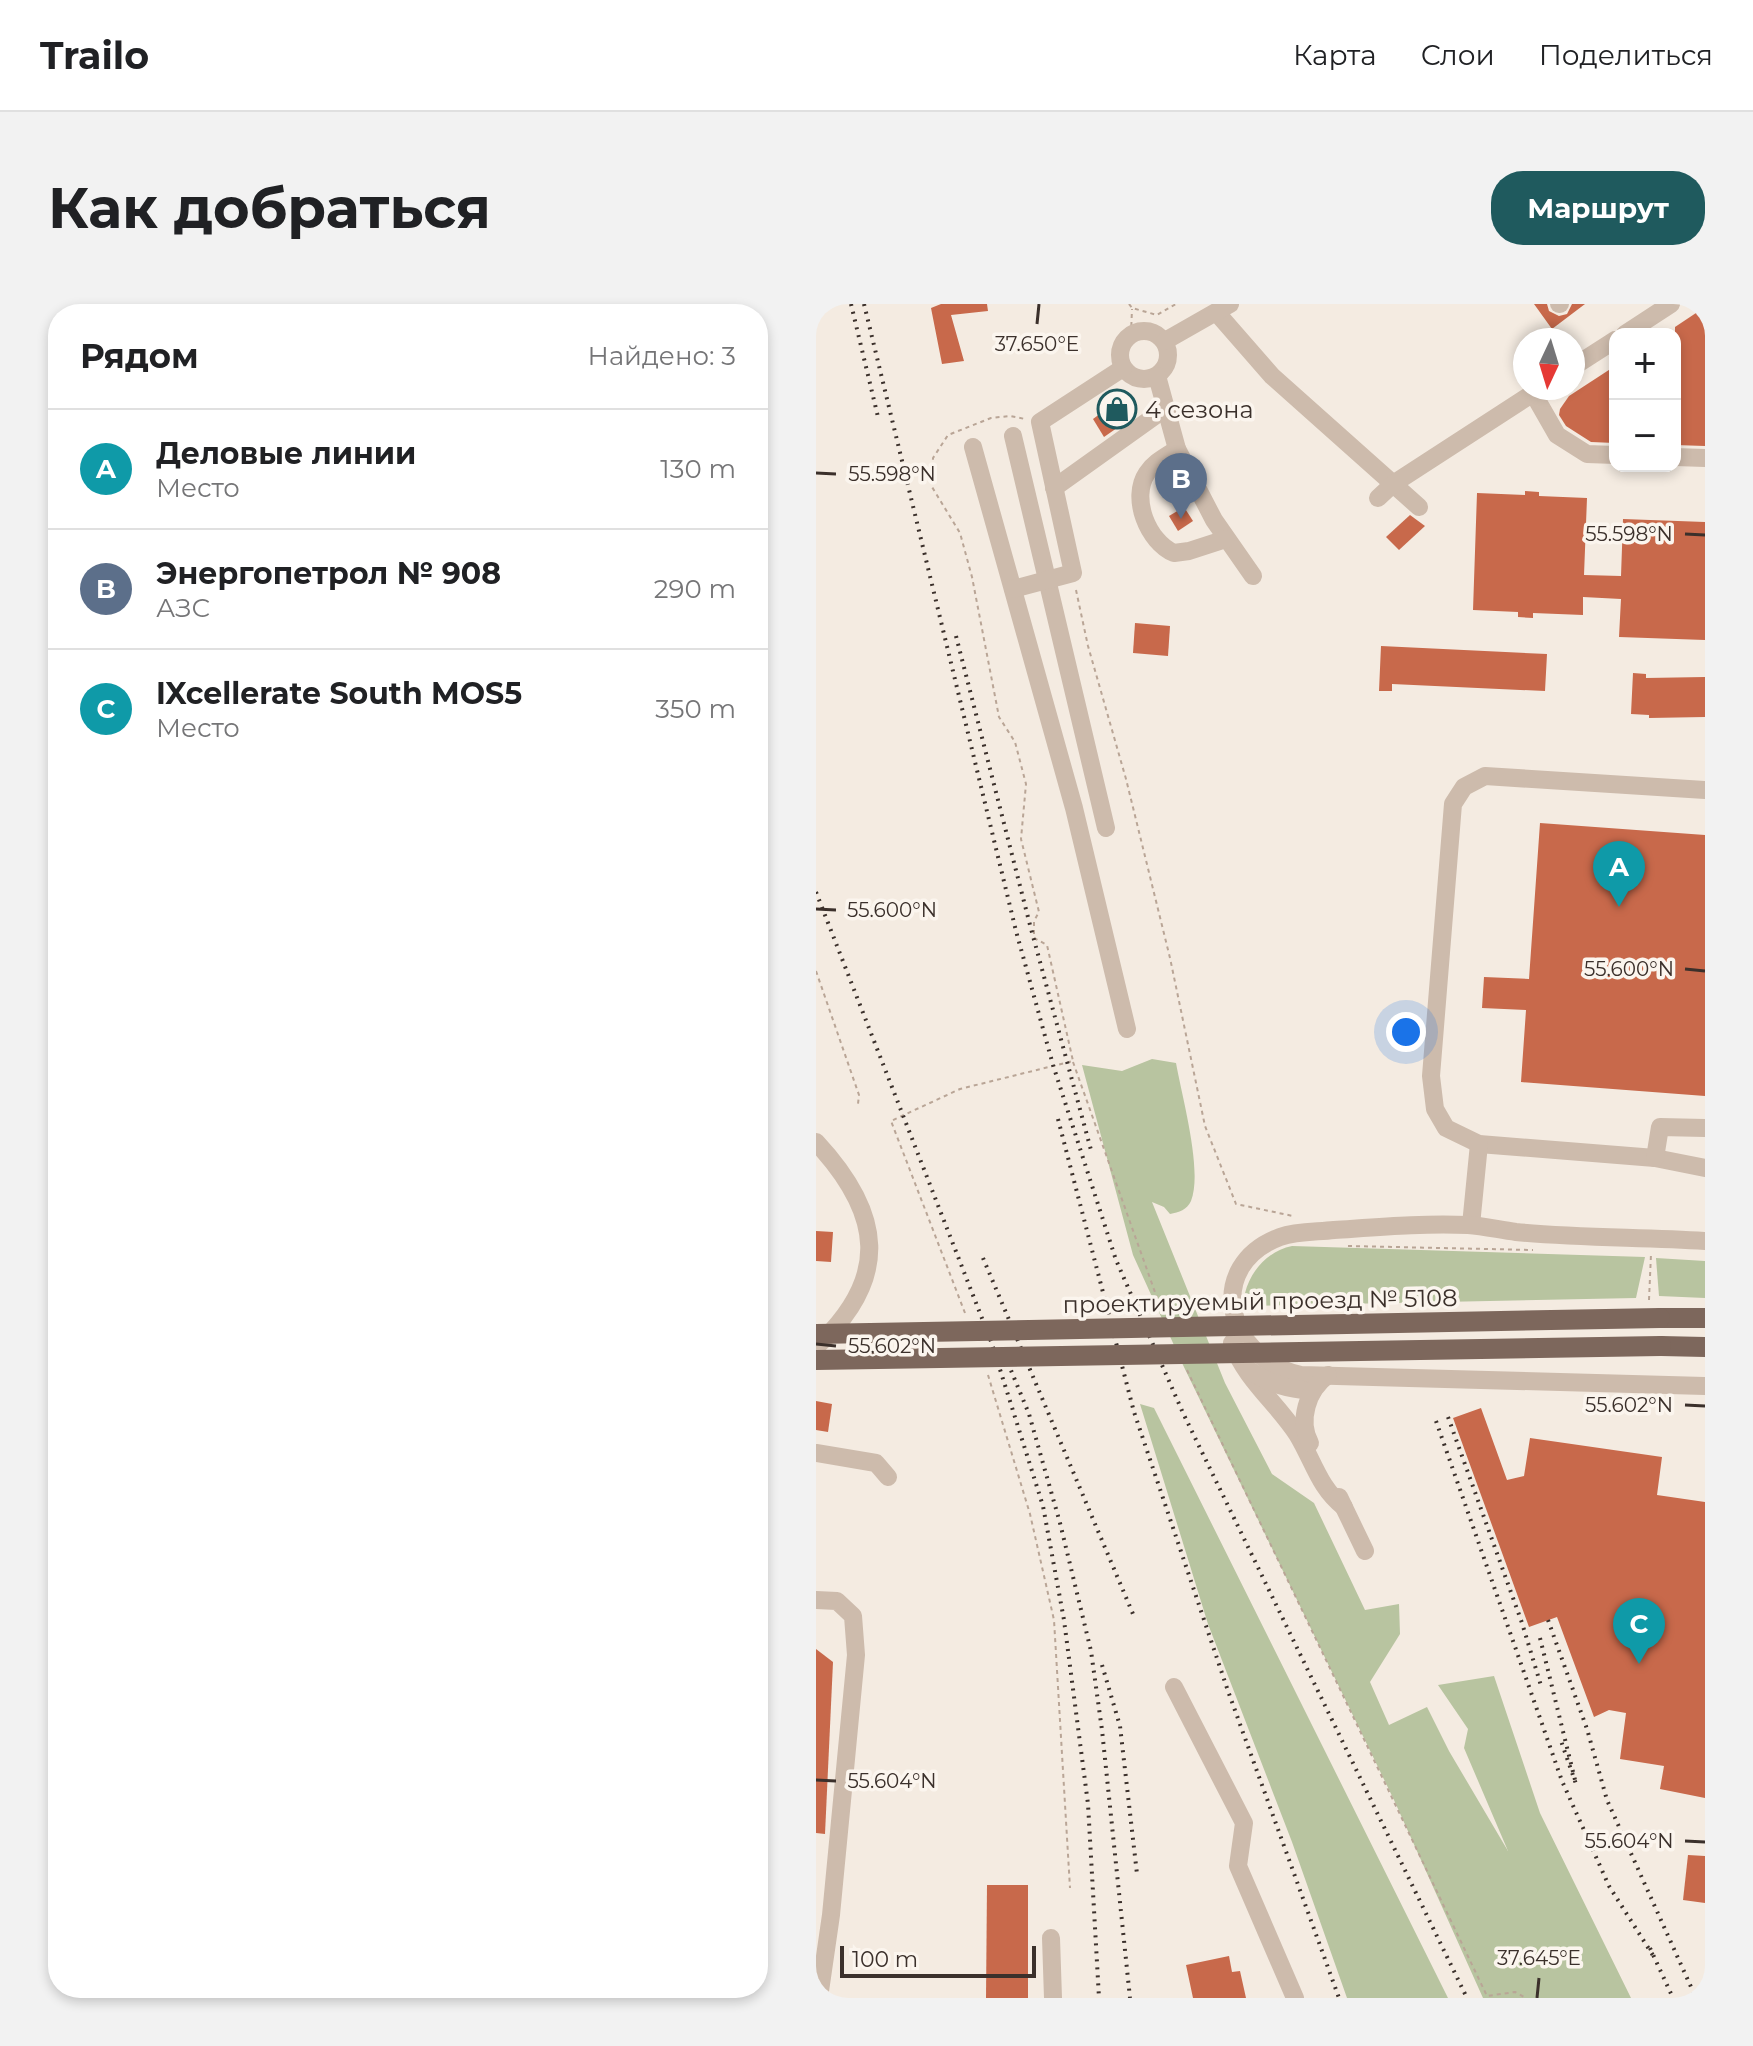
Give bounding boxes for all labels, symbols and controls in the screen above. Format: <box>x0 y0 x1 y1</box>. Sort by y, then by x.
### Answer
text: Trailo <box>40 32 149 79</box>
text: Карта <box>1293 38 1377 72</box>
text: Слои <box>1421 38 1495 72</box>
text: Поделиться <box>1539 38 1713 72</box>
button: Маршрут <box>1491 171 1705 245</box>
text: Как добраться <box>48 174 491 242</box>
north arrow <box>1513 328 1585 400</box>
map controls <box>1609 328 1681 472</box>
button: + <box>1609 328 1681 400</box>
text: 37.650°E <box>995 332 1079 356</box>
text: Рядом <box>80 335 199 377</box>
text: Найдено: 3 <box>588 340 736 372</box>
shop icon: 4 сезона <box>1096 388 1138 430</box>
place label: 4 сезона <box>1145 395 1254 424</box>
button: − <box>1609 400 1681 472</box>
text: Деловые линии <box>156 435 416 472</box>
text: A <box>96 453 116 485</box>
text: 130 m <box>660 453 736 485</box>
pin: B <box>1155 453 1207 519</box>
text: 55.598°N <box>848 462 936 486</box>
text: Место <box>156 472 240 504</box>
text: 55.598°N <box>1585 522 1673 546</box>
text: Энергопетрол № 908 <box>156 555 501 592</box>
text: B <box>96 573 116 605</box>
text: 290 m <box>654 573 736 605</box>
text: АЗС <box>156 592 210 624</box>
text: IXcellerate South MOS5 <box>156 675 522 712</box>
text: C <box>97 693 115 725</box>
text: 350 m <box>655 693 736 725</box>
text: Место <box>156 712 240 744</box>
pin: A <box>1593 841 1645 907</box>
text: 55.600°N <box>847 898 937 922</box>
text: 55.600°N <box>1584 957 1674 981</box>
your location <box>1386 1012 1426 1052</box>
street label: проектируемый проезд № 5108 <box>1062 1283 1458 1319</box>
text: 55.602°N <box>848 1334 936 1358</box>
text: 55.602°N <box>1585 1393 1673 1417</box>
pin: C <box>1613 1598 1665 1664</box>
text: 55.604°N <box>847 1769 937 1793</box>
text: 55.604°N <box>1584 1829 1674 1853</box>
scale bar <box>840 1942 1036 1978</box>
text: 100 m <box>852 1946 918 1973</box>
text: 37.645°E <box>1497 1946 1581 1970</box>

